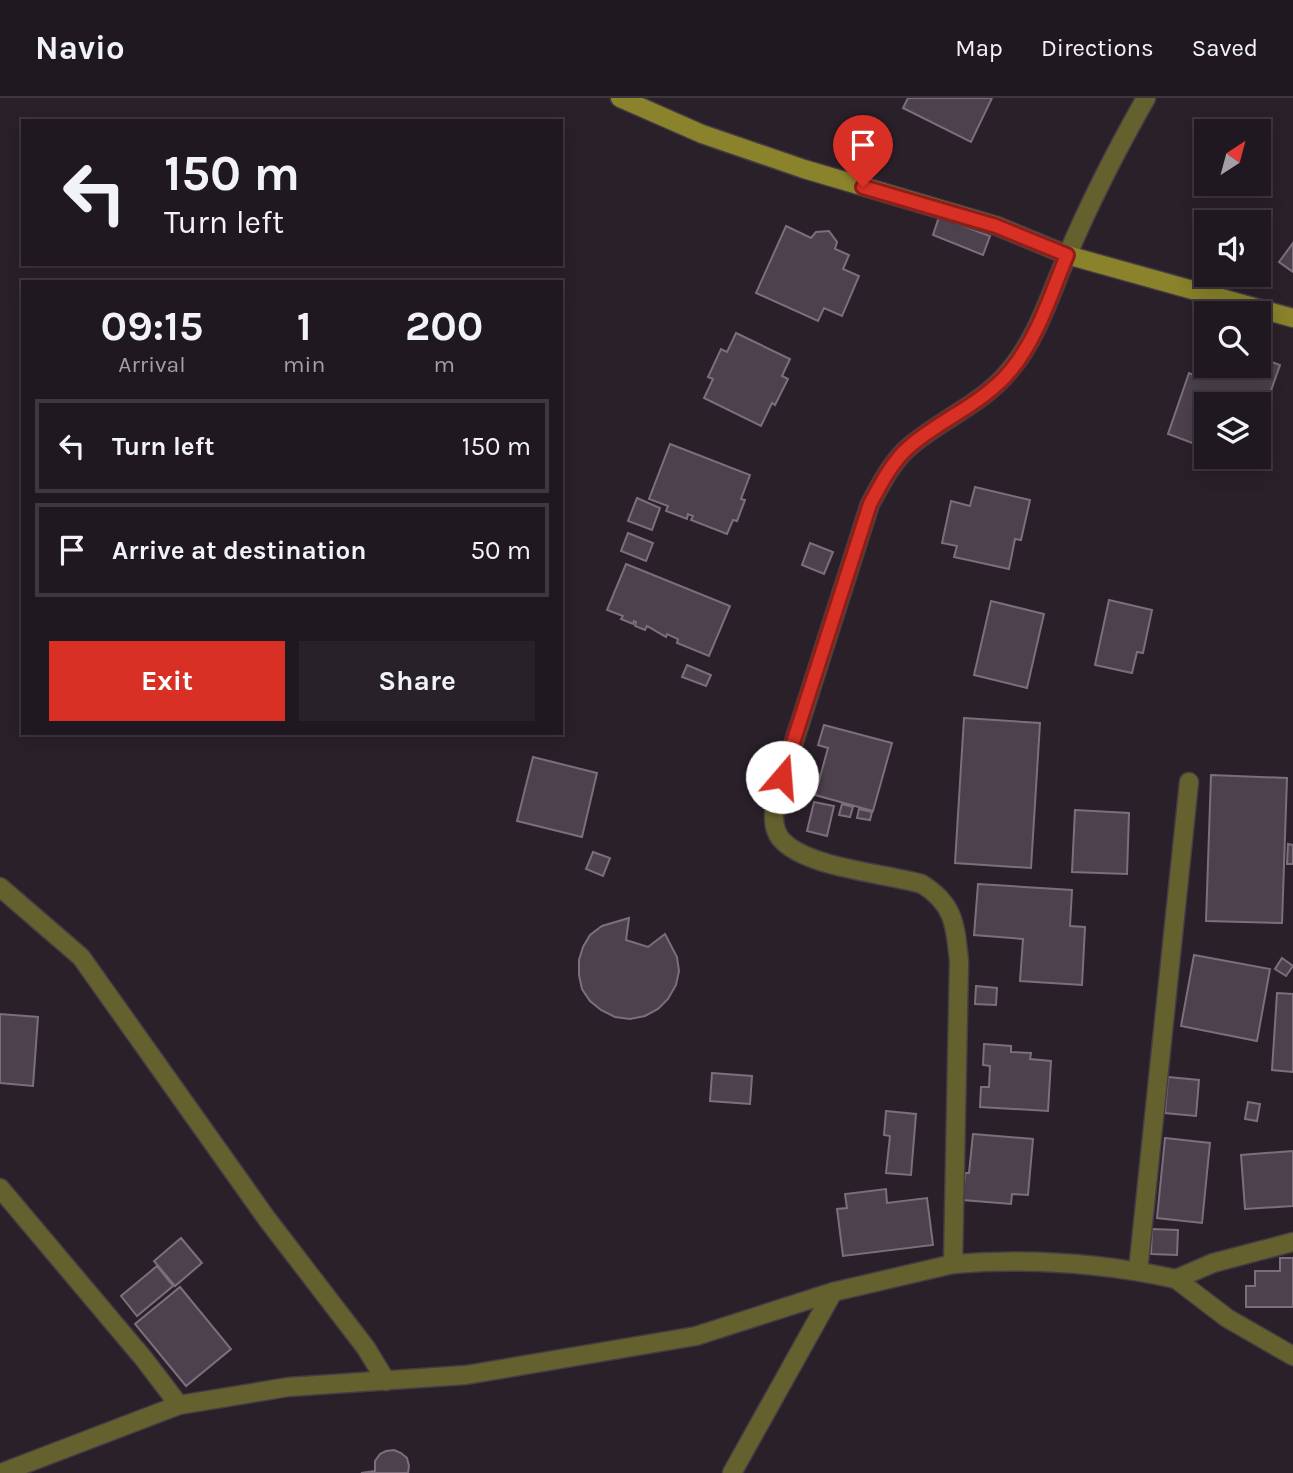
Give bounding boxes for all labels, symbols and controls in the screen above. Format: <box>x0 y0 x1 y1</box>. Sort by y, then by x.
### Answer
text: Navio <box>35 29 125 67</box>
text: Map <box>955 34 1003 62</box>
text: Directions <box>1041 34 1154 62</box>
text: Saved <box>1192 34 1258 62</box>
pin <box>833 115 893 187</box>
north arrow <box>1194 119 1270 196</box>
map controls <box>1194 119 1271 469</box>
icon: arrive <box>844 126 882 164</box>
text: 150 m <box>164 145 300 202</box>
icon: left <box>49 147 140 238</box>
text: Turn left <box>164 204 284 241</box>
button: sound <box>1194 210 1271 287</box>
text: 09:15 <box>101 301 203 351</box>
text: 1 <box>297 301 312 351</box>
text: 200 <box>405 301 483 351</box>
button: search <box>1194 301 1271 378</box>
text: Arrival <box>118 351 186 378</box>
text: min <box>283 351 325 378</box>
text: m <box>433 351 455 378</box>
button: layers <box>1194 392 1271 469</box>
icon: left <box>53 427 91 465</box>
text: Turn left <box>112 431 214 462</box>
text: 150 m <box>462 431 531 462</box>
icon: arrive <box>53 531 91 569</box>
text: Arrive at destination <box>112 535 366 566</box>
text: 50 m <box>470 535 531 566</box>
button: Exit <box>49 641 285 721</box>
button: Share <box>299 641 535 721</box>
position arrow <box>745 740 819 814</box>

